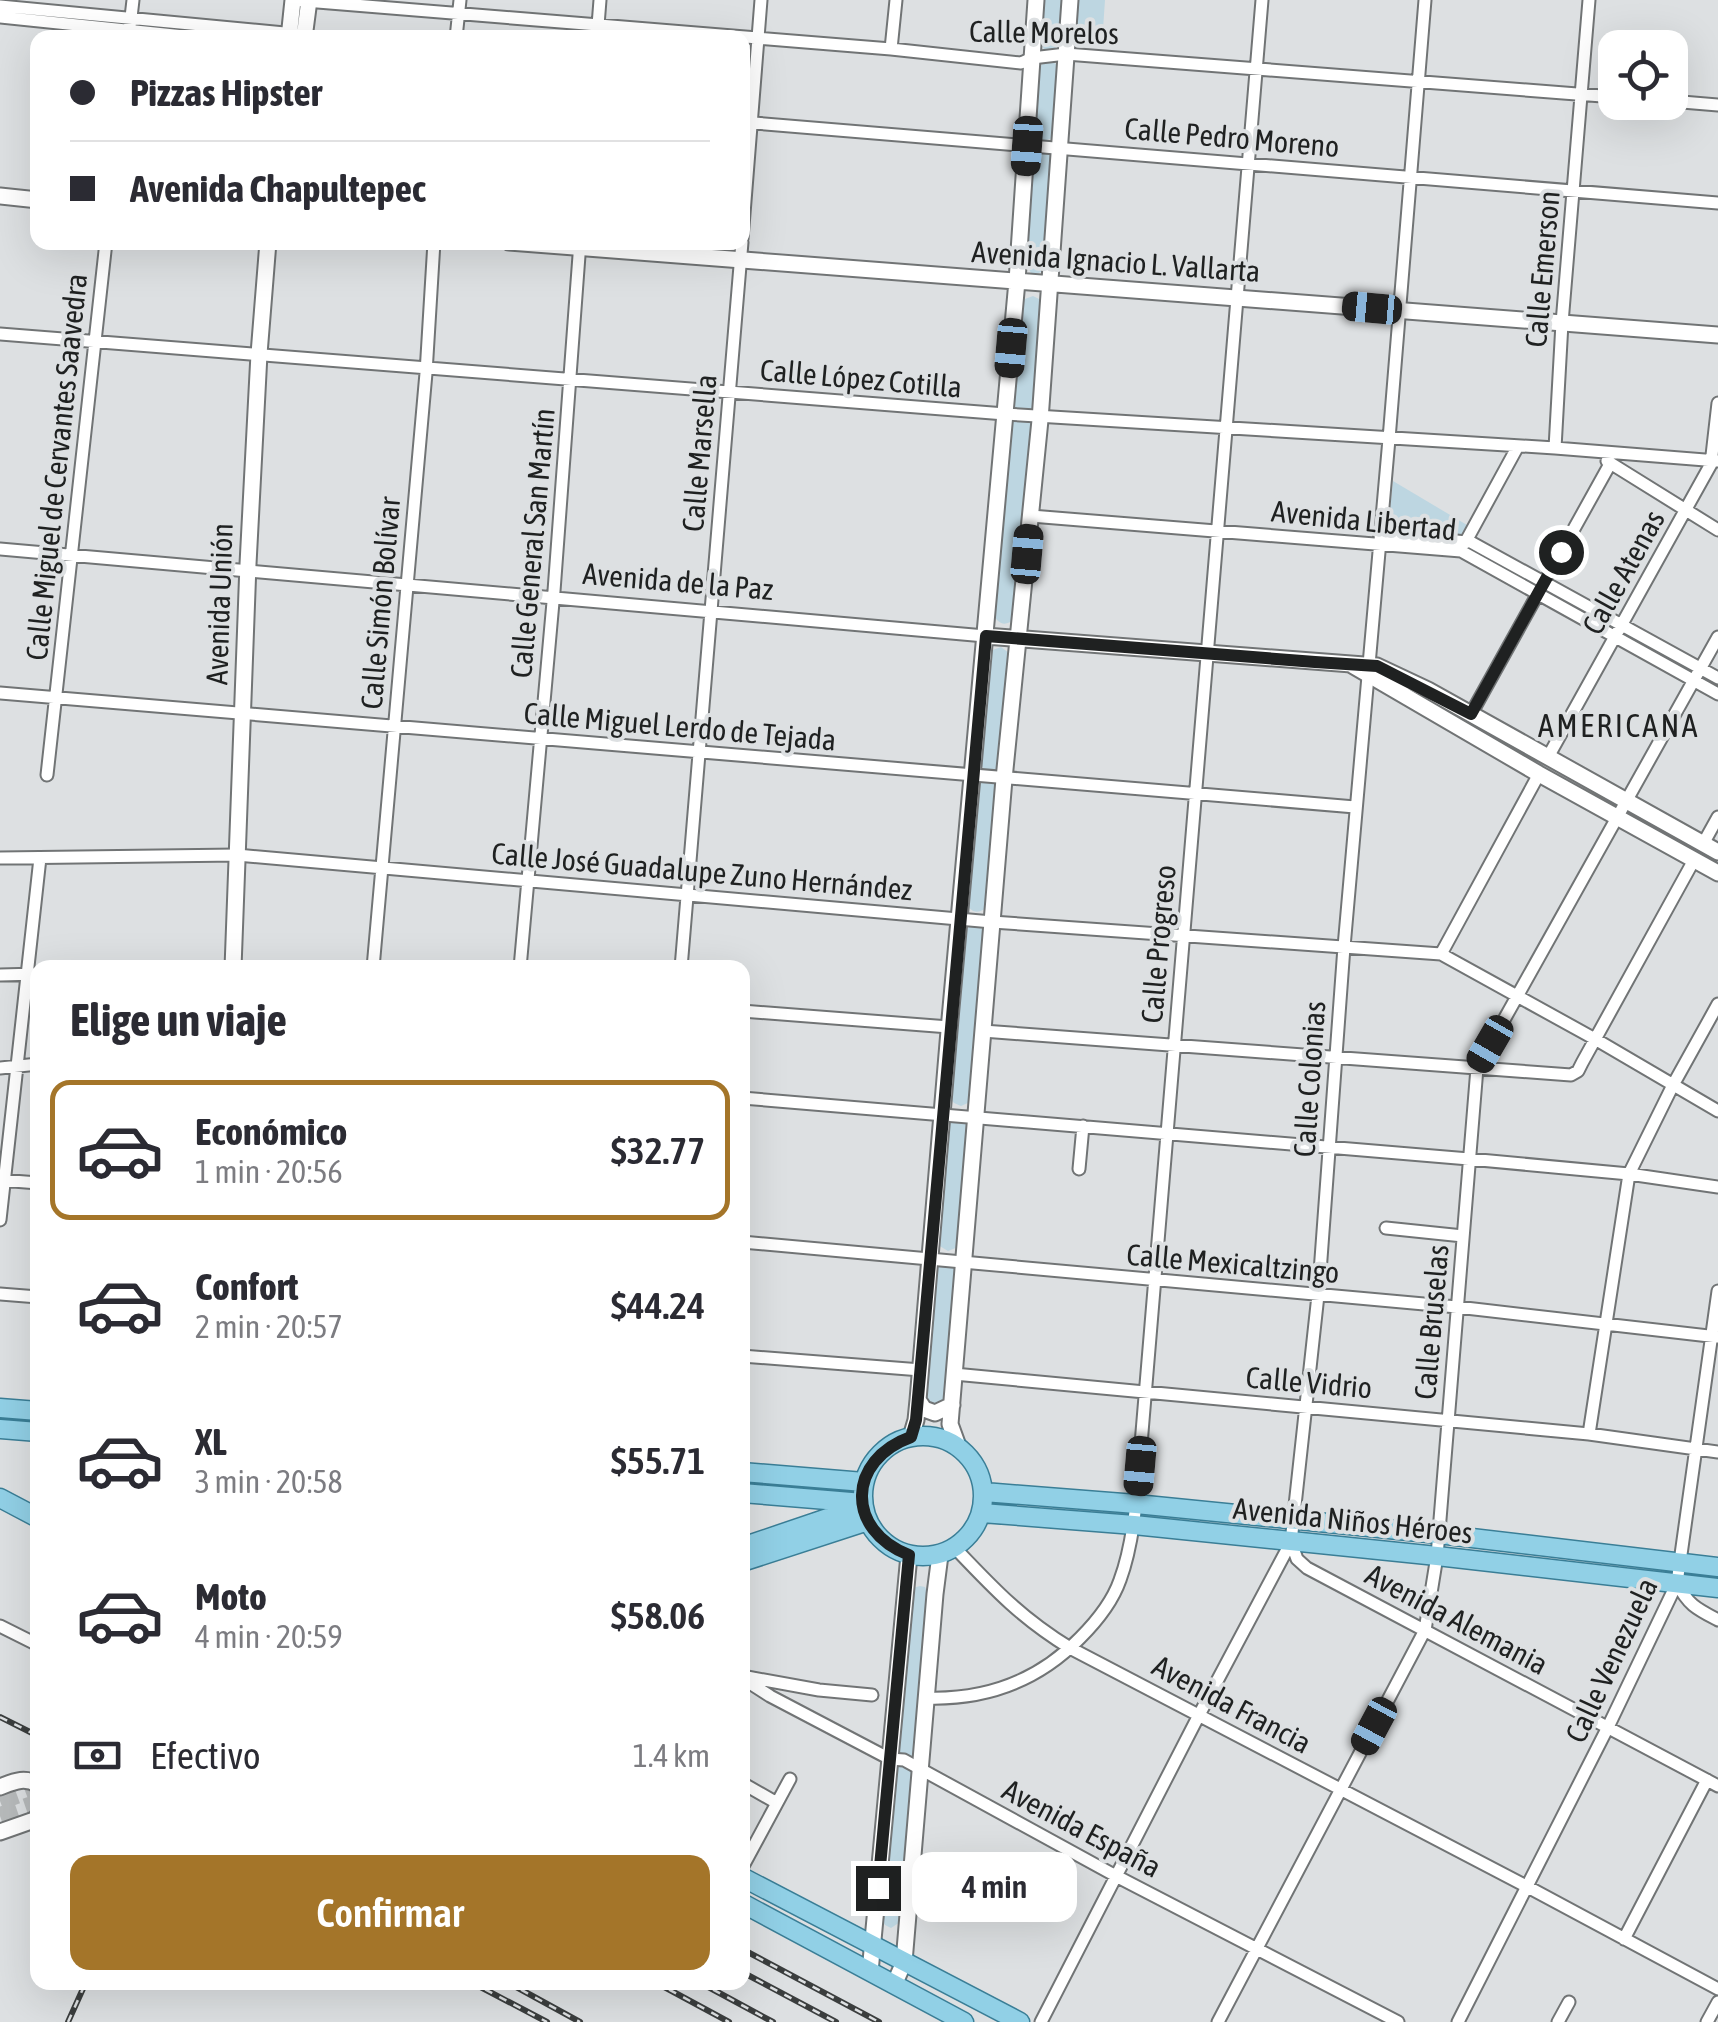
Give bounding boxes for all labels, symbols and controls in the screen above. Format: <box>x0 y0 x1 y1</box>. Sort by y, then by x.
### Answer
street label: Calle Morelos <box>969 14 1119 50</box>
map controls <box>1598 30 1688 120</box>
button: locate <box>1598 30 1688 120</box>
text: Pizzas Hipster <box>130 71 322 114</box>
street label: Calle Pedro Moreno <box>1123 111 1341 163</box>
car <box>1010 115 1044 177</box>
text: Avenida Chapultepec <box>130 167 426 210</box>
street label: Calle Emerson <box>1518 189 1566 349</box>
street label: Avenida Ignacio L. Vallarta <box>971 234 1261 288</box>
street label: Calle Miguel de Cervantes Saavedra <box>19 272 93 662</box>
car <box>1341 290 1403 326</box>
car <box>993 317 1029 379</box>
street label: Calle López Cotilla <box>759 352 963 404</box>
street label: Calle Marsella <box>675 373 723 533</box>
street label: Calle General San Martín <box>503 407 561 679</box>
street label: Avenida Libertad <box>1270 493 1458 547</box>
street label: Calle Simón Bolívar <box>354 494 406 710</box>
street label: Calle Atenas <box>1575 504 1671 640</box>
street label: Avenida Unión <box>199 522 239 686</box>
car <box>1009 523 1045 585</box>
route start <box>1539 530 1584 575</box>
street label: Avenida de la Paz <box>581 556 775 606</box>
street label: Calle Miguel Lerdo de Tejada <box>522 695 838 757</box>
district label: AMERICANA <box>1538 707 1700 744</box>
street label: Calle José Guadalupe Zuno Hernández <box>490 836 914 906</box>
street label: Calle Progreso <box>1134 864 1182 1024</box>
text: Elige un viaje <box>70 994 287 1046</box>
street label: Calle Colonias <box>1287 1000 1331 1158</box>
car <box>1462 1011 1518 1077</box>
icon: car <box>75 1105 165 1195</box>
text: Económico <box>195 1110 347 1153</box>
text: $32.77 <box>611 1129 705 1172</box>
text: 1 min · 20:56 <box>195 1153 342 1190</box>
street label: Calle Mexicaltzingo <box>1125 1237 1341 1289</box>
street label: Calle Bruselas <box>1407 1243 1455 1401</box>
icon: car <box>75 1260 165 1350</box>
text: Confort <box>195 1265 299 1308</box>
text: $44.24 <box>611 1284 705 1327</box>
text: 2 min · 20:57 <box>195 1308 342 1345</box>
street label: Calle Vidrio <box>1245 1360 1373 1404</box>
icon: car <box>75 1415 165 1505</box>
text: XL <box>195 1420 227 1463</box>
car <box>1122 1435 1158 1497</box>
text: $55.71 <box>611 1439 705 1482</box>
text: 3 min · 20:58 <box>195 1463 342 1500</box>
street label: Avenida Niños Héroes <box>1232 1491 1474 1549</box>
street label: Avenida Alemania <box>1360 1557 1554 1681</box>
icon: car <box>75 1570 165 1660</box>
street label: Calle Venezuela <box>1558 1573 1664 1747</box>
text: Moto <box>195 1575 267 1618</box>
text: $58.06 <box>611 1594 705 1637</box>
text: 4 min · 20:59 <box>195 1618 342 1655</box>
street label: Avenida Francia <box>1147 1648 1317 1760</box>
car <box>1347 1692 1401 1760</box>
icon: cash <box>70 1728 125 1783</box>
text: Efectivo <box>150 1734 261 1777</box>
text: 1.4 km <box>633 1737 710 1774</box>
street label: Avenida España <box>997 1772 1167 1884</box>
callout: 4 min <box>913 1853 1078 1923</box>
button: Confirmar <box>70 1855 710 1970</box>
route end <box>856 1866 901 1911</box>
text: 4 min <box>962 1868 1027 1905</box>

